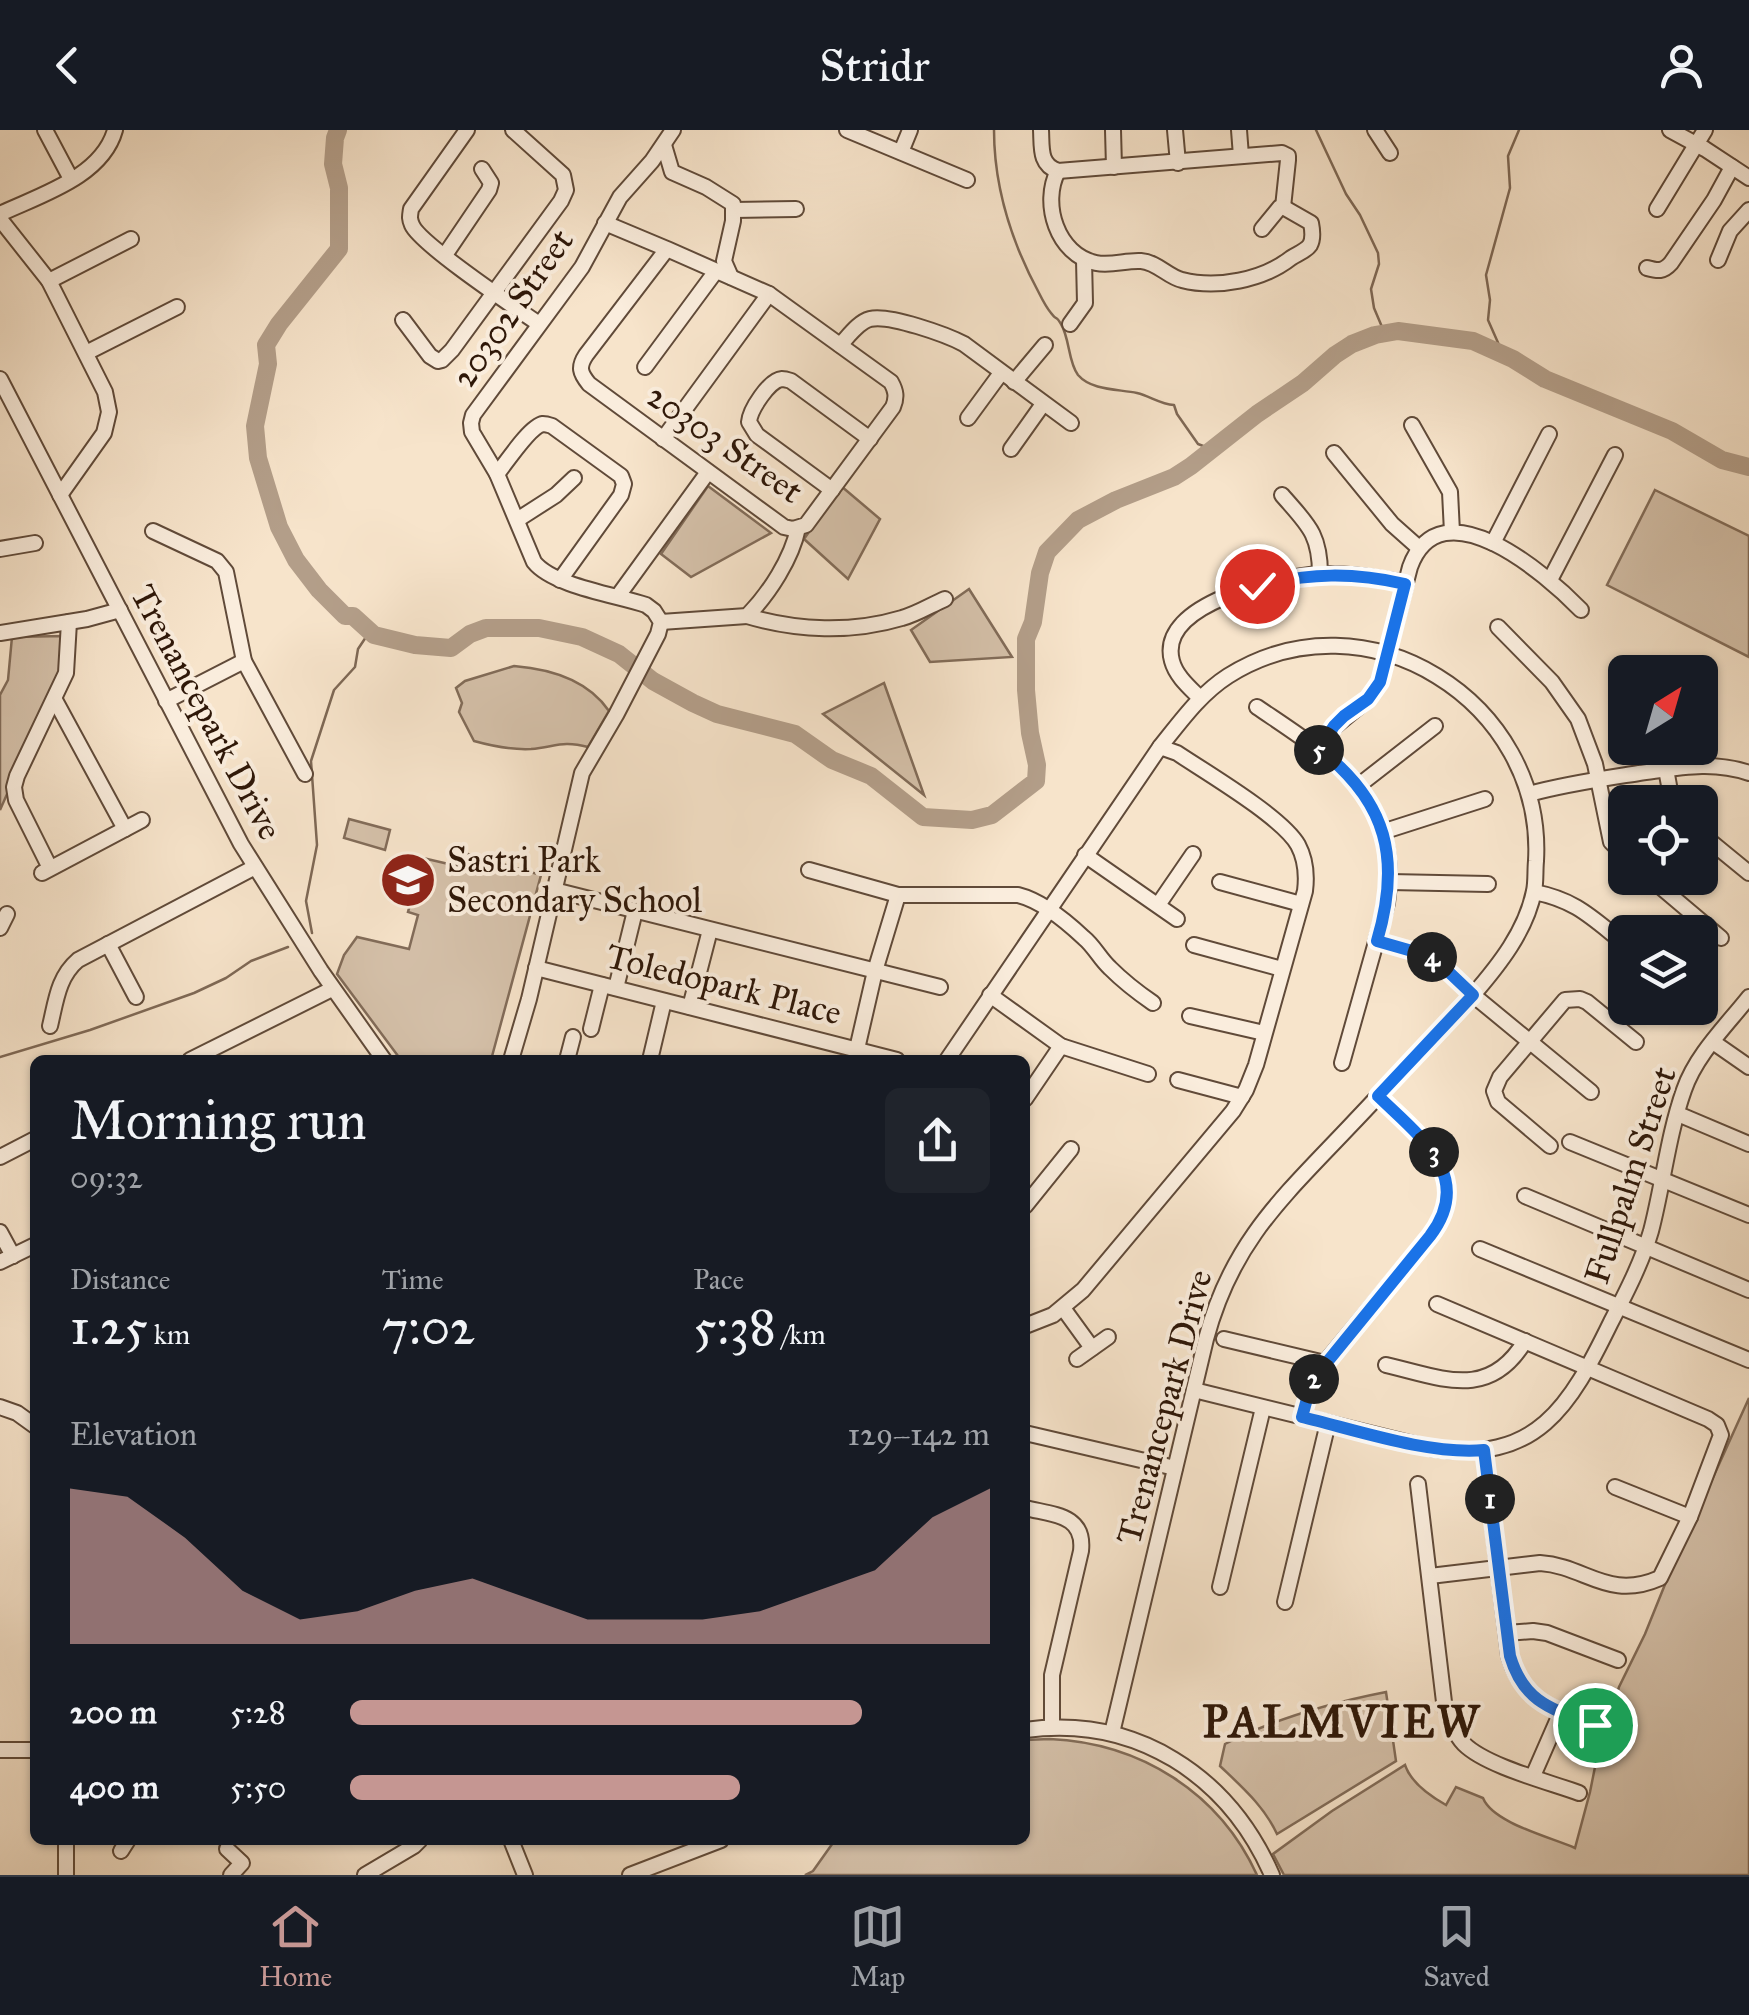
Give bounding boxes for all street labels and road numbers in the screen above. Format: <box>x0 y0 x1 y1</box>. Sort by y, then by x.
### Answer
street label: 20302 Street <box>442 221 583 396</box>
street label: 20303 Street <box>638 374 811 513</box>
street label: Trenancepark Drive <box>121 577 292 847</box>
street label: Toledopark Place <box>602 934 846 1034</box>
street label: Fullpalm Street <box>1575 1061 1686 1289</box>
street label: Trenancepark Drive <box>1107 1265 1222 1549</box>

